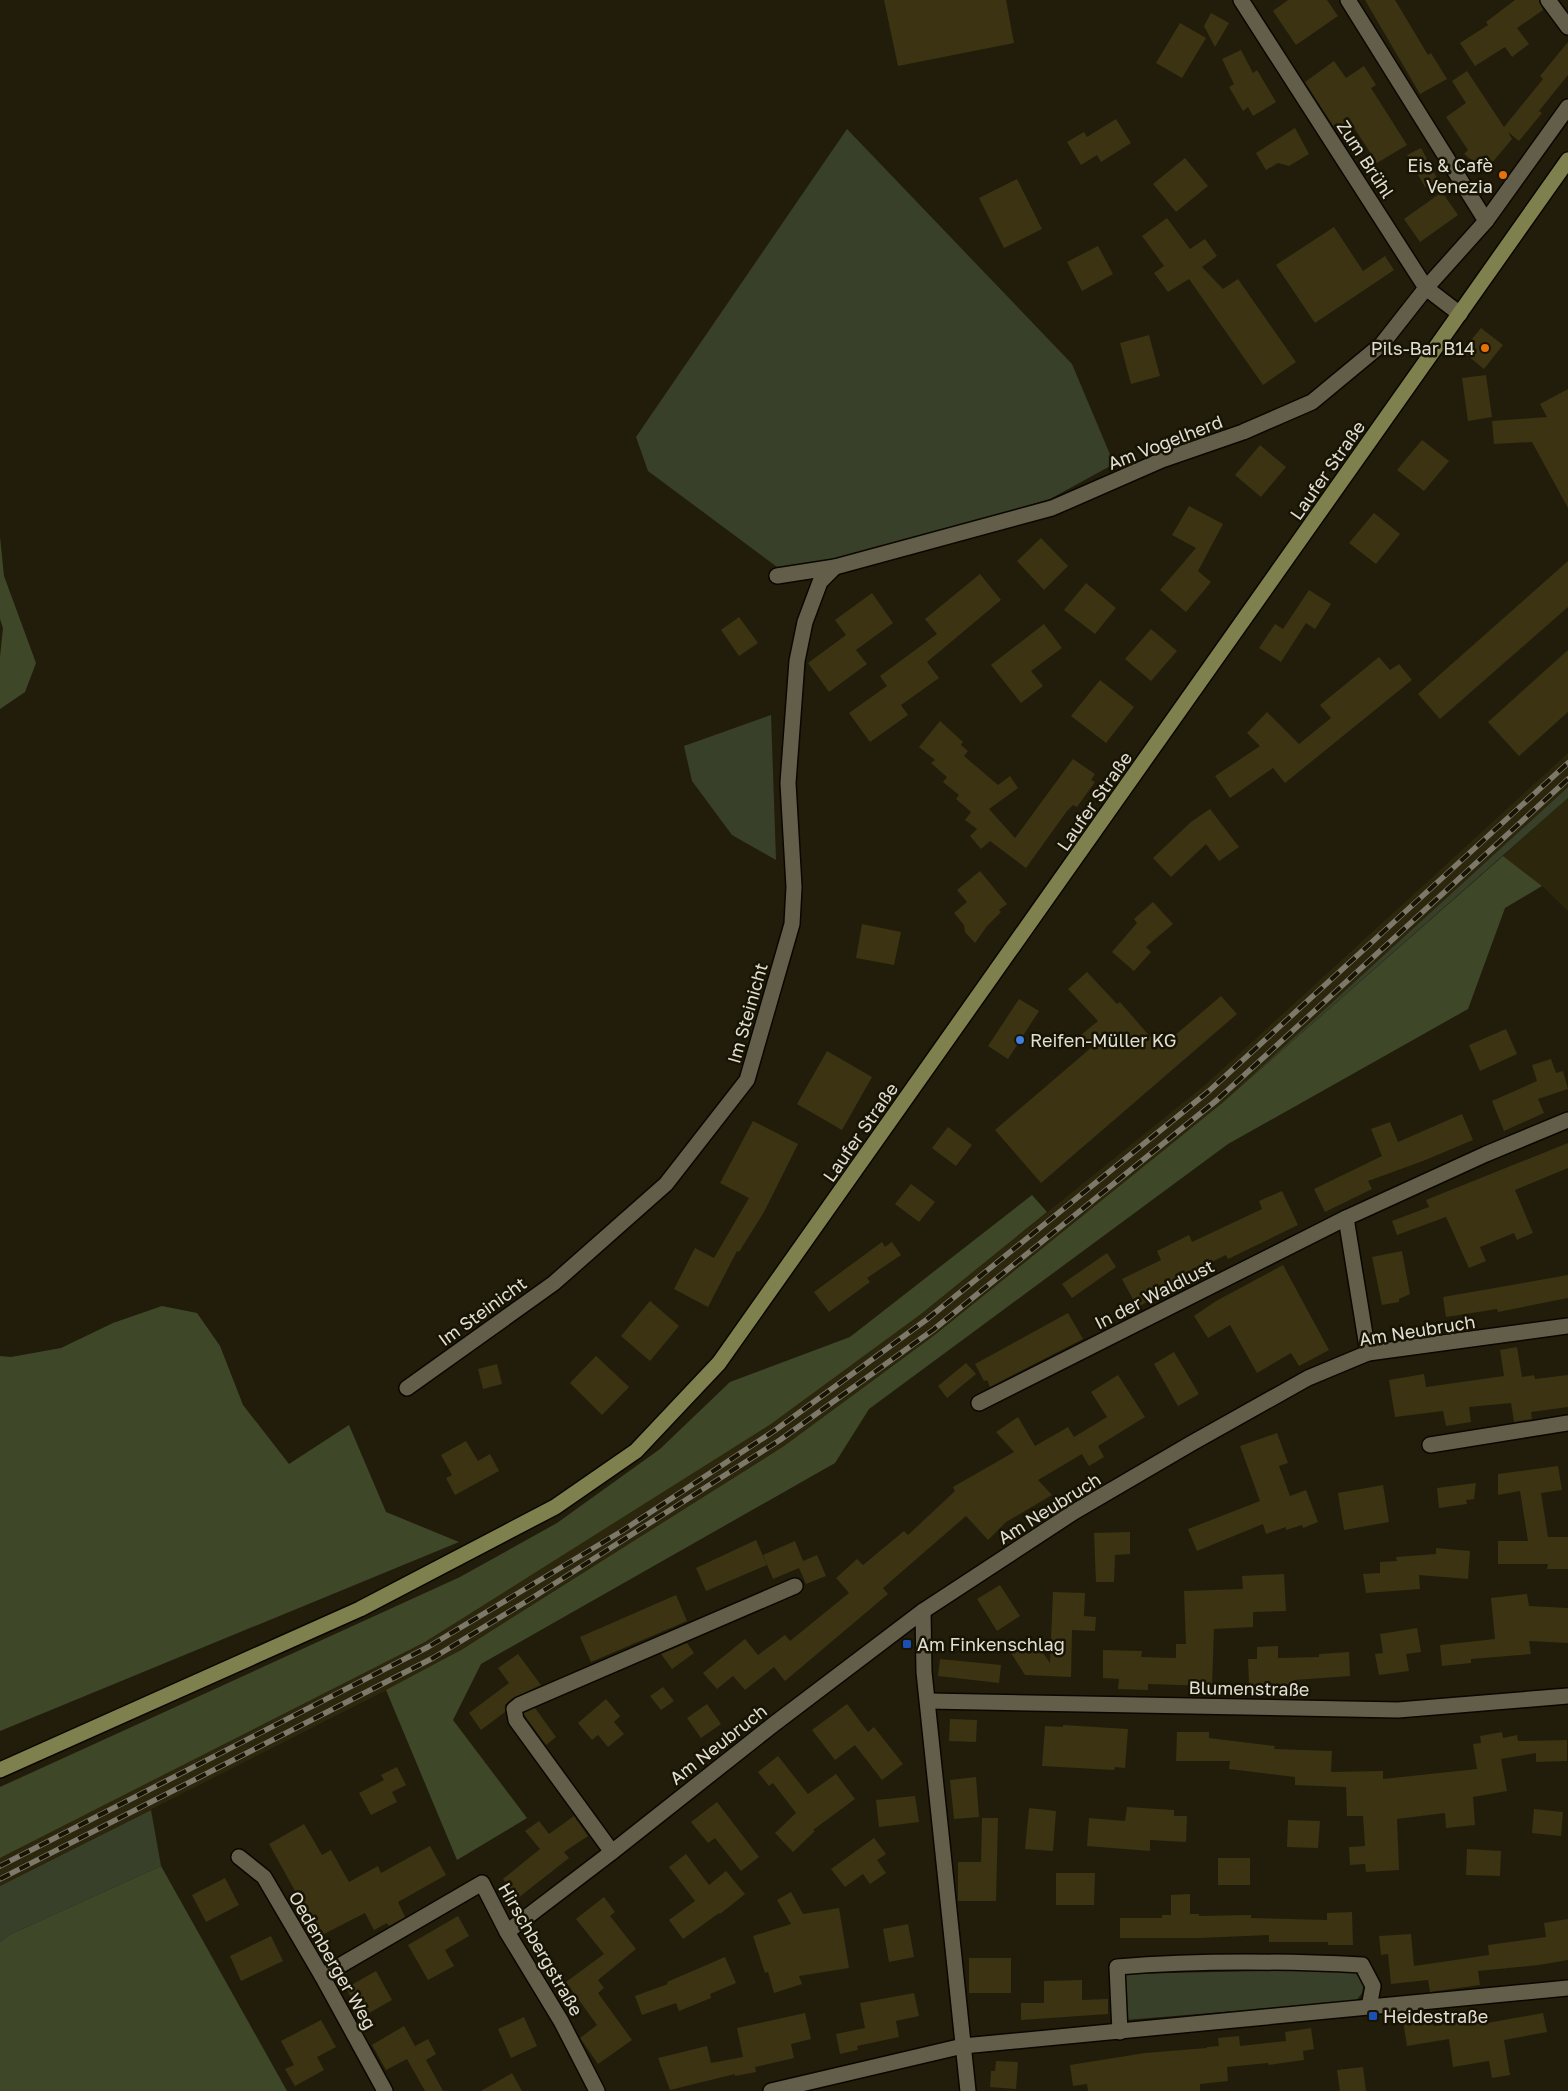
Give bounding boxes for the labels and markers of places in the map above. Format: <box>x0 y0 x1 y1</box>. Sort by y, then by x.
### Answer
place label: Eis & Cafè Venezia <box>1407 154 1493 197</box>
marker: Eis & Cafè Venezia <box>1497 169 1509 181</box>
place label: Pils-Bar B14 <box>1371 337 1475 359</box>
marker: Pils-Bar B14 <box>1479 342 1491 354</box>
place label: Reifen-Müller KG <box>1030 1029 1176 1051</box>
marker: Reifen-Müller KG <box>1014 1034 1026 1046</box>
place label: Am Finkenschlag <box>917 1633 1065 1655</box>
marker: Am Finkenschlag <box>901 1638 913 1650</box>
place label: Heidestraße <box>1383 2005 1488 2027</box>
marker: Heidestraße <box>1367 2010 1379 2022</box>

